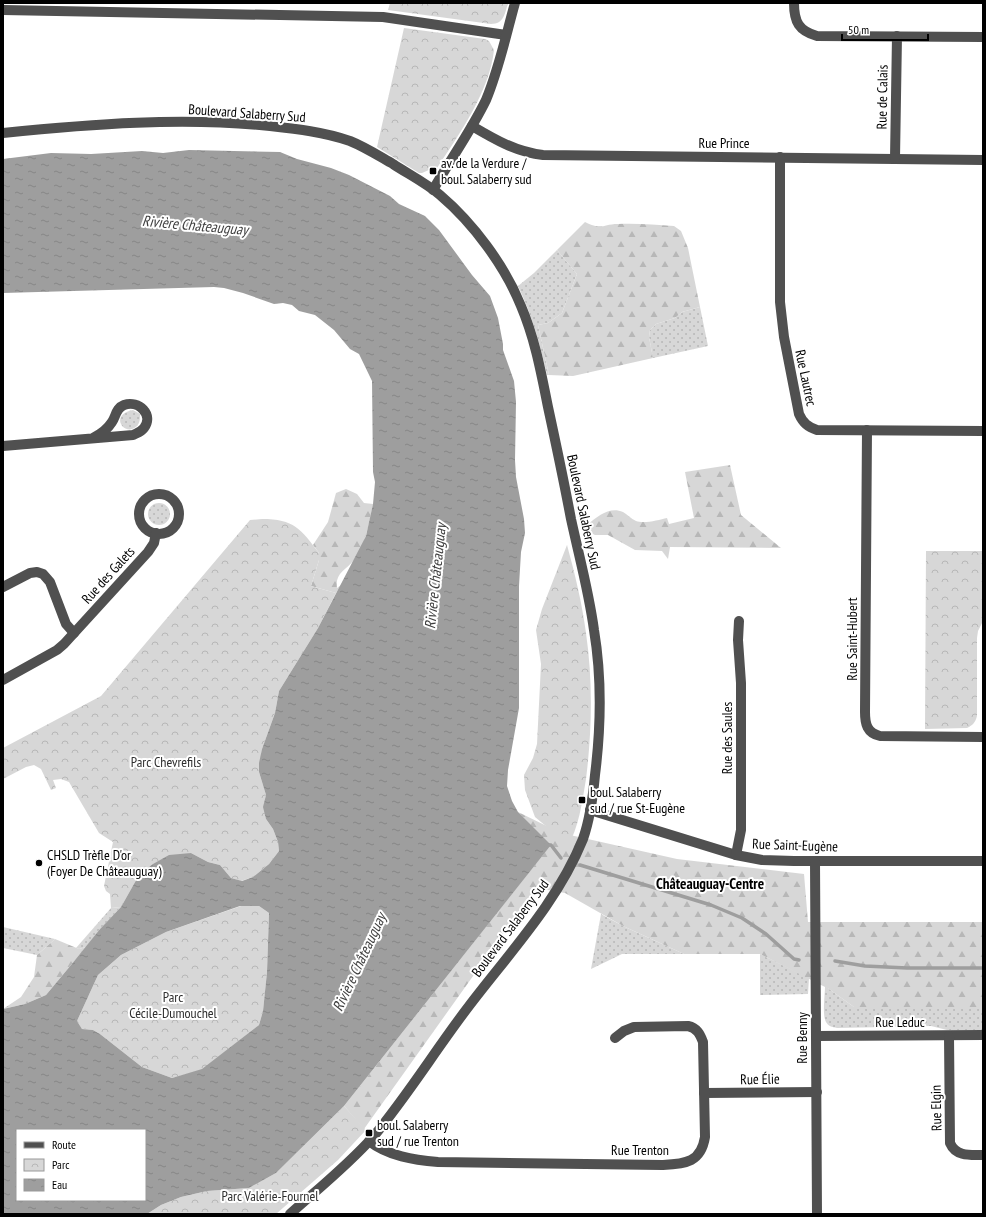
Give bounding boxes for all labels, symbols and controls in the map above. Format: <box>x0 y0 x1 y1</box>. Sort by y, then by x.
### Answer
scale bar <box>842 16 928 42</box>
text: 50 m <box>848 22 869 37</box>
street label: Rue de Calais <box>872 64 892 130</box>
street label: Boulevard Salaberry Sud <box>188 100 306 126</box>
street label: Rue Prince <box>698 134 750 152</box>
place label: av. de la Verdure / boul. Salaberry sud <box>441 154 532 188</box>
marker: av. de la Verdure / boul. Salaberry sud <box>428 166 438 176</box>
water label: Rivière Châteauguay <box>141 211 251 239</box>
street label: Rue Lautrec <box>791 348 821 408</box>
street label: Boulevard Salaberry Sud <box>563 453 605 571</box>
water label: Rivière Châteauguay <box>420 520 450 630</box>
street label: Rue des Galets <box>77 542 139 607</box>
street label: Rue Saint-Hubert <box>843 597 861 681</box>
street label: Rue des Saules <box>718 701 736 774</box>
park label: Parc Chevrefils <box>131 753 201 771</box>
place label: boul. Salaberry sud / rue St-Eugène <box>590 783 685 817</box>
marker: boul. Salaberry sud / rue St-Eugène <box>577 795 587 805</box>
street label: Rue Saint-Eugène <box>752 835 838 855</box>
place label: CHSLD Trèfle D'or (Foyer De Châteauguay) <box>47 846 162 880</box>
marker: CHSLD Trèfle D'or (Foyer De Châteauguay) <box>34 858 44 868</box>
district label: Châteauguay-Centre <box>656 874 764 893</box>
street label: Boulevard Salaberry Sud <box>467 876 553 980</box>
water label: Rivière Châteauguay <box>328 908 391 1014</box>
park label: Parc Cécile-Dumouchel <box>129 988 218 1022</box>
street label: Rue Benny <box>793 1012 811 1064</box>
street label: Rue Leduc <box>875 1013 925 1031</box>
street label: Rue Élie <box>740 1070 780 1088</box>
street label: Rue Elgin <box>927 1085 945 1131</box>
place label: boul. Salaberry sud / rue Trenton <box>377 1116 459 1150</box>
marker: boul. Salaberry sud / rue Trenton <box>364 1128 374 1138</box>
legend <box>16 1129 146 1201</box>
text: Route <box>52 1137 76 1152</box>
street label: Rue Trenton <box>611 1141 669 1159</box>
text: Parc <box>52 1157 70 1172</box>
text: Eau <box>52 1177 67 1192</box>
park label: Parc Valérie-Fournel <box>222 1187 319 1205</box>

